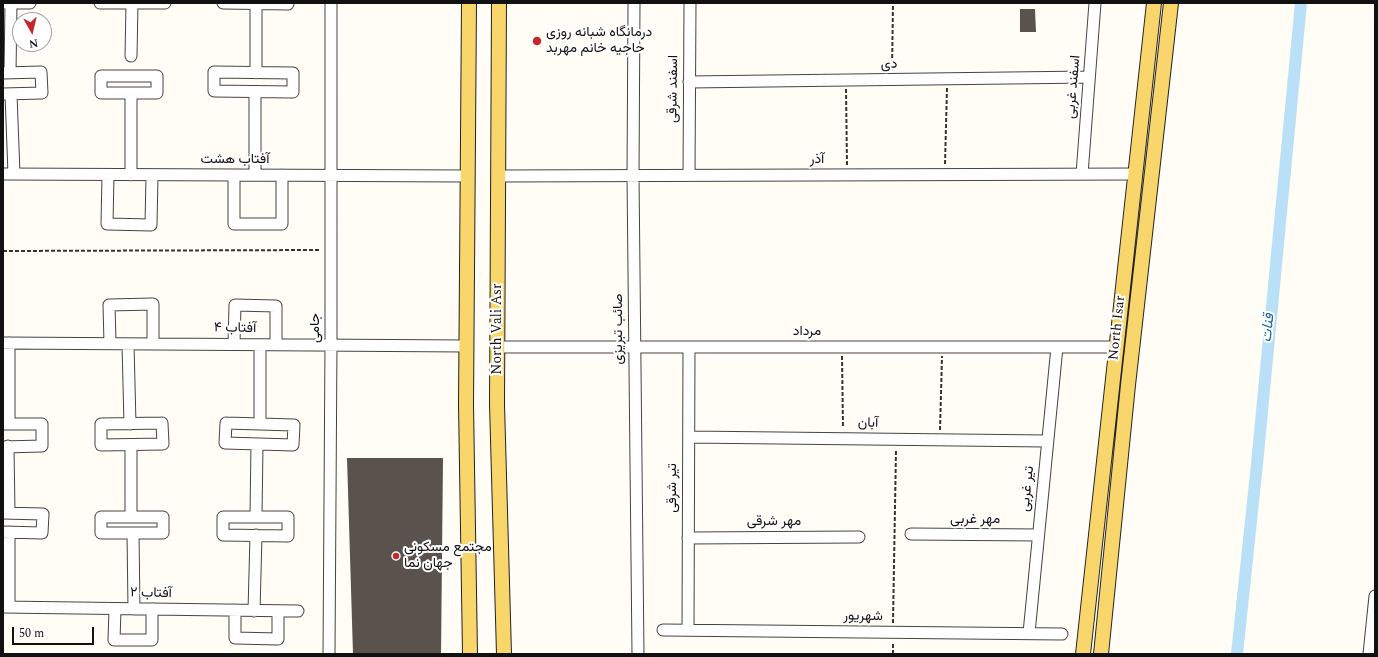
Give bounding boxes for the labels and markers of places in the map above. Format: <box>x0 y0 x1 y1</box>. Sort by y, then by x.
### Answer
place label: درمانگاه شبانه‌ روزی حاجیه‌ خانم مهربد <box>546 25 652 58</box>
marker: درمانگاه شبانه‌ روزی حاجیه‌ خانم مهربد <box>531 35 543 47</box>
place label: مجتمع مسکونی جهان نما <box>404 540 492 572</box>
marker: مجتمع مسکونی جهان نما <box>391 551 401 561</box>

